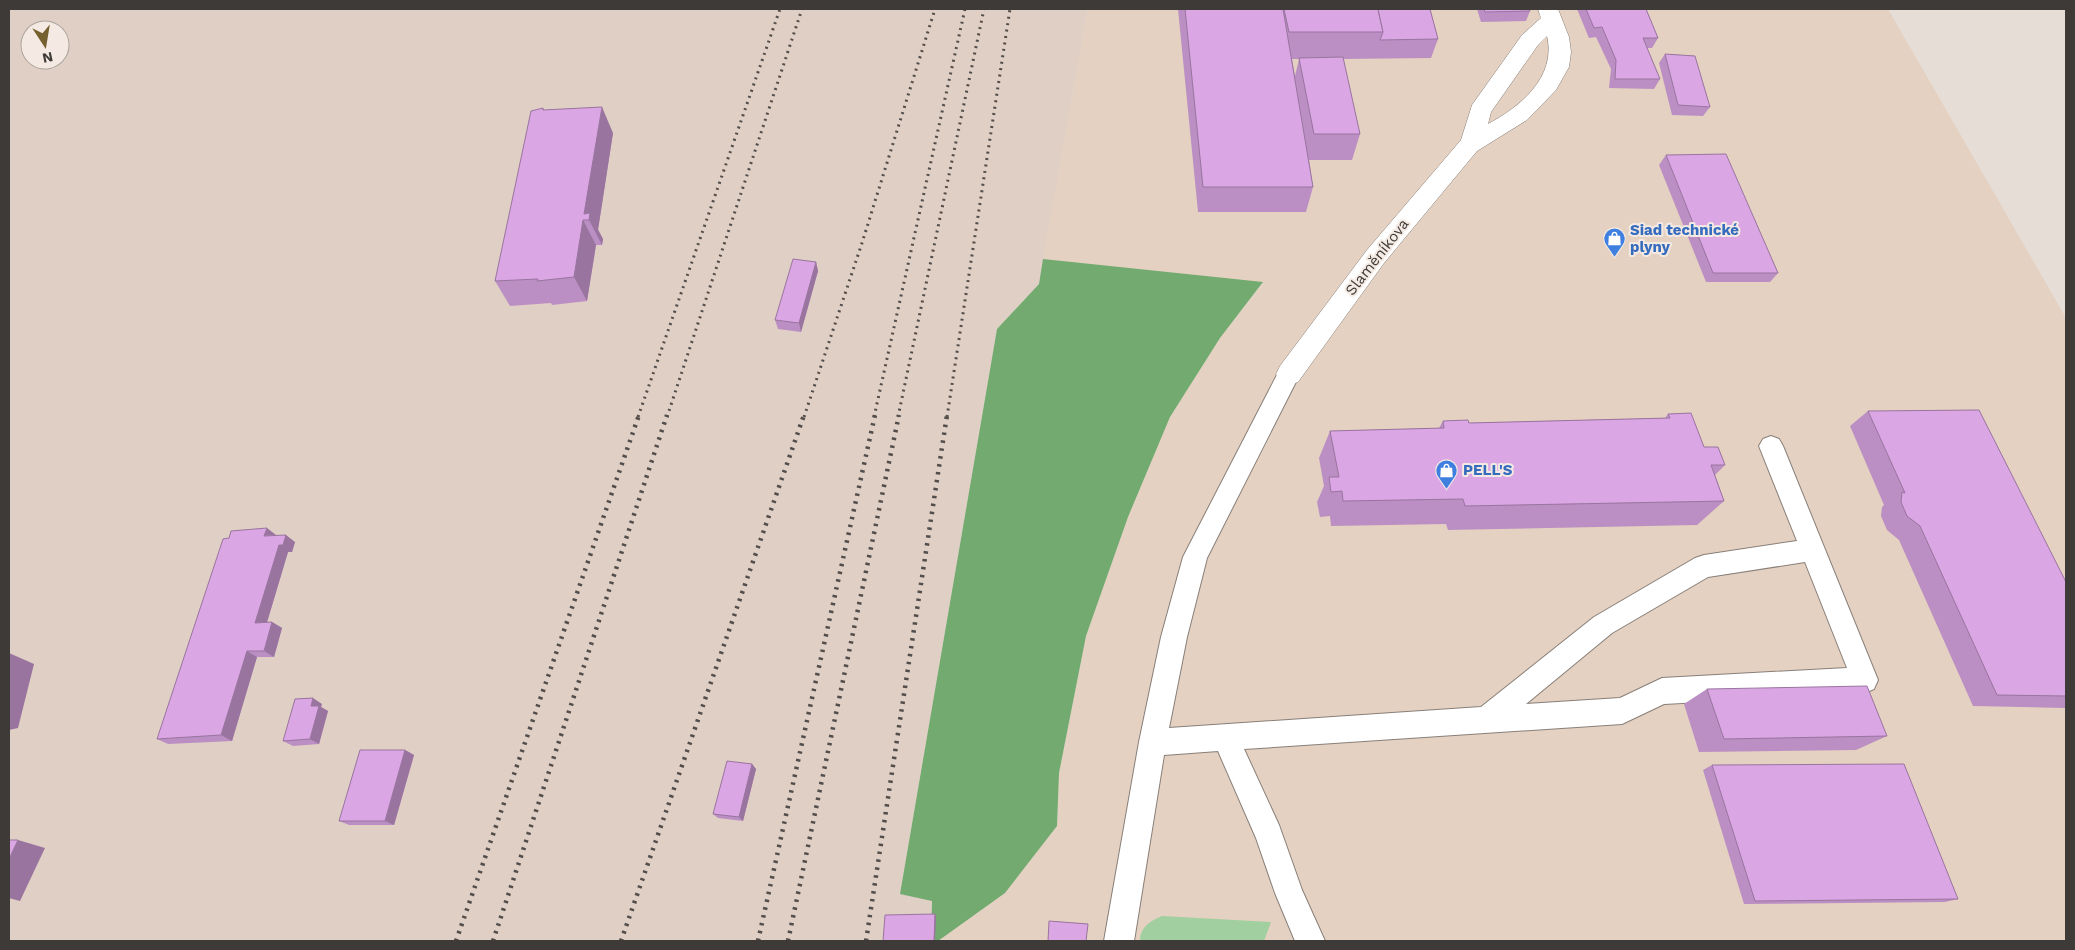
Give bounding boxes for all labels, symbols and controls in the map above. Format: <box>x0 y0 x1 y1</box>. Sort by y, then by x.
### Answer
north arrow <box>20 20 70 70</box>
text: N <box>41 49 54 67</box>
street label: Slaměníkova <box>1342 215 1413 299</box>
place label: Siad technické plyny <box>1630 221 1739 256</box>
shop icon: Siad technické plyny <box>1602 227 1626 258</box>
shop icon: PELL'S <box>1435 458 1459 489</box>
place label: PELL'S <box>1463 461 1513 479</box>

